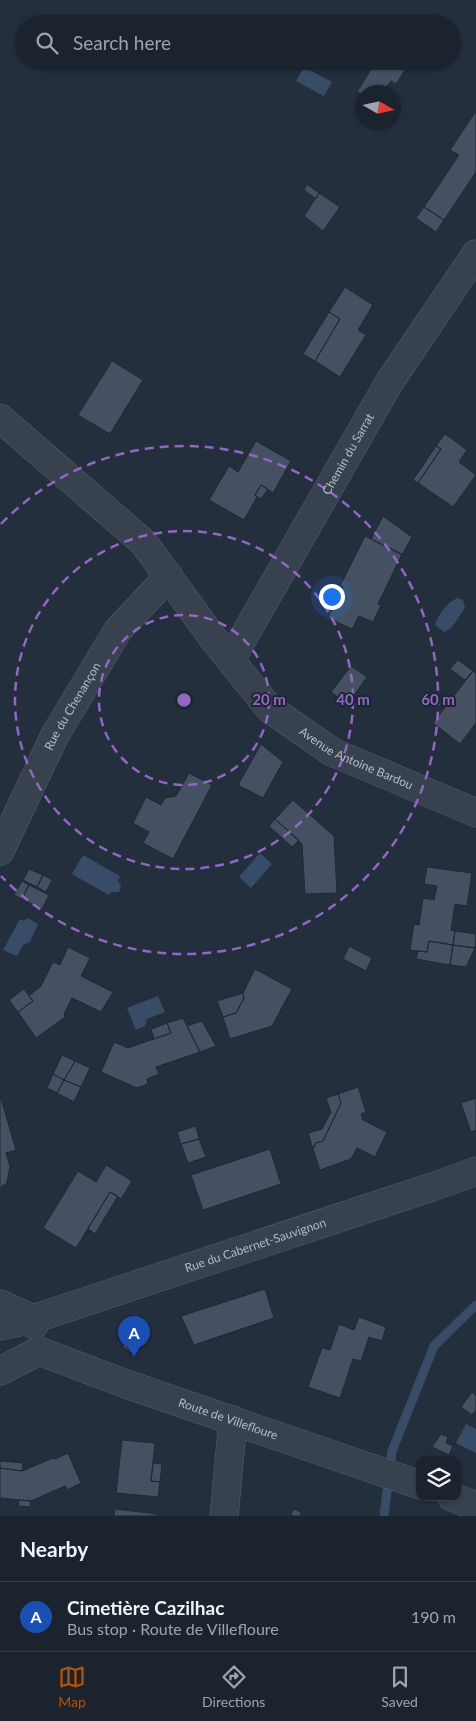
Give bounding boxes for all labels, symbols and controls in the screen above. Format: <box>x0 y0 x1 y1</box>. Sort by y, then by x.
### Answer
search box <box>15 15 461 70</box>
icon: search <box>33 29 61 57</box>
text: Search here <box>73 31 171 54</box>
north arrow <box>356 85 401 130</box>
street label: Chemin du Sarrat <box>319 410 377 497</box>
your location <box>319 584 345 610</box>
street label: Rue du Chenançon <box>41 659 104 753</box>
text: 20 m <box>252 690 286 708</box>
text: 40 m <box>336 690 370 708</box>
text: 60 m <box>421 690 455 708</box>
centre of rings <box>175 691 193 709</box>
street label: Avenue Antoine Bardou <box>297 724 415 792</box>
street label: Rue du Cabernet-Sauvignon <box>183 1215 328 1275</box>
pin: A <box>118 1316 150 1357</box>
street label: Route de Villefloure <box>177 1395 280 1443</box>
map controls <box>416 1456 461 1501</box>
button: layers <box>416 1456 461 1501</box>
text: Nearby <box>20 1536 88 1561</box>
text: Cimetière Cazilhac <box>67 1596 224 1619</box>
text: A <box>30 1607 42 1626</box>
text: 190 m <box>411 1607 456 1626</box>
text: Bus stop · Route de Villefloure <box>67 1619 279 1638</box>
tab: Map <box>58 1663 86 1710</box>
tab: Directions <box>202 1663 265 1710</box>
tab: Saved <box>381 1663 418 1710</box>

